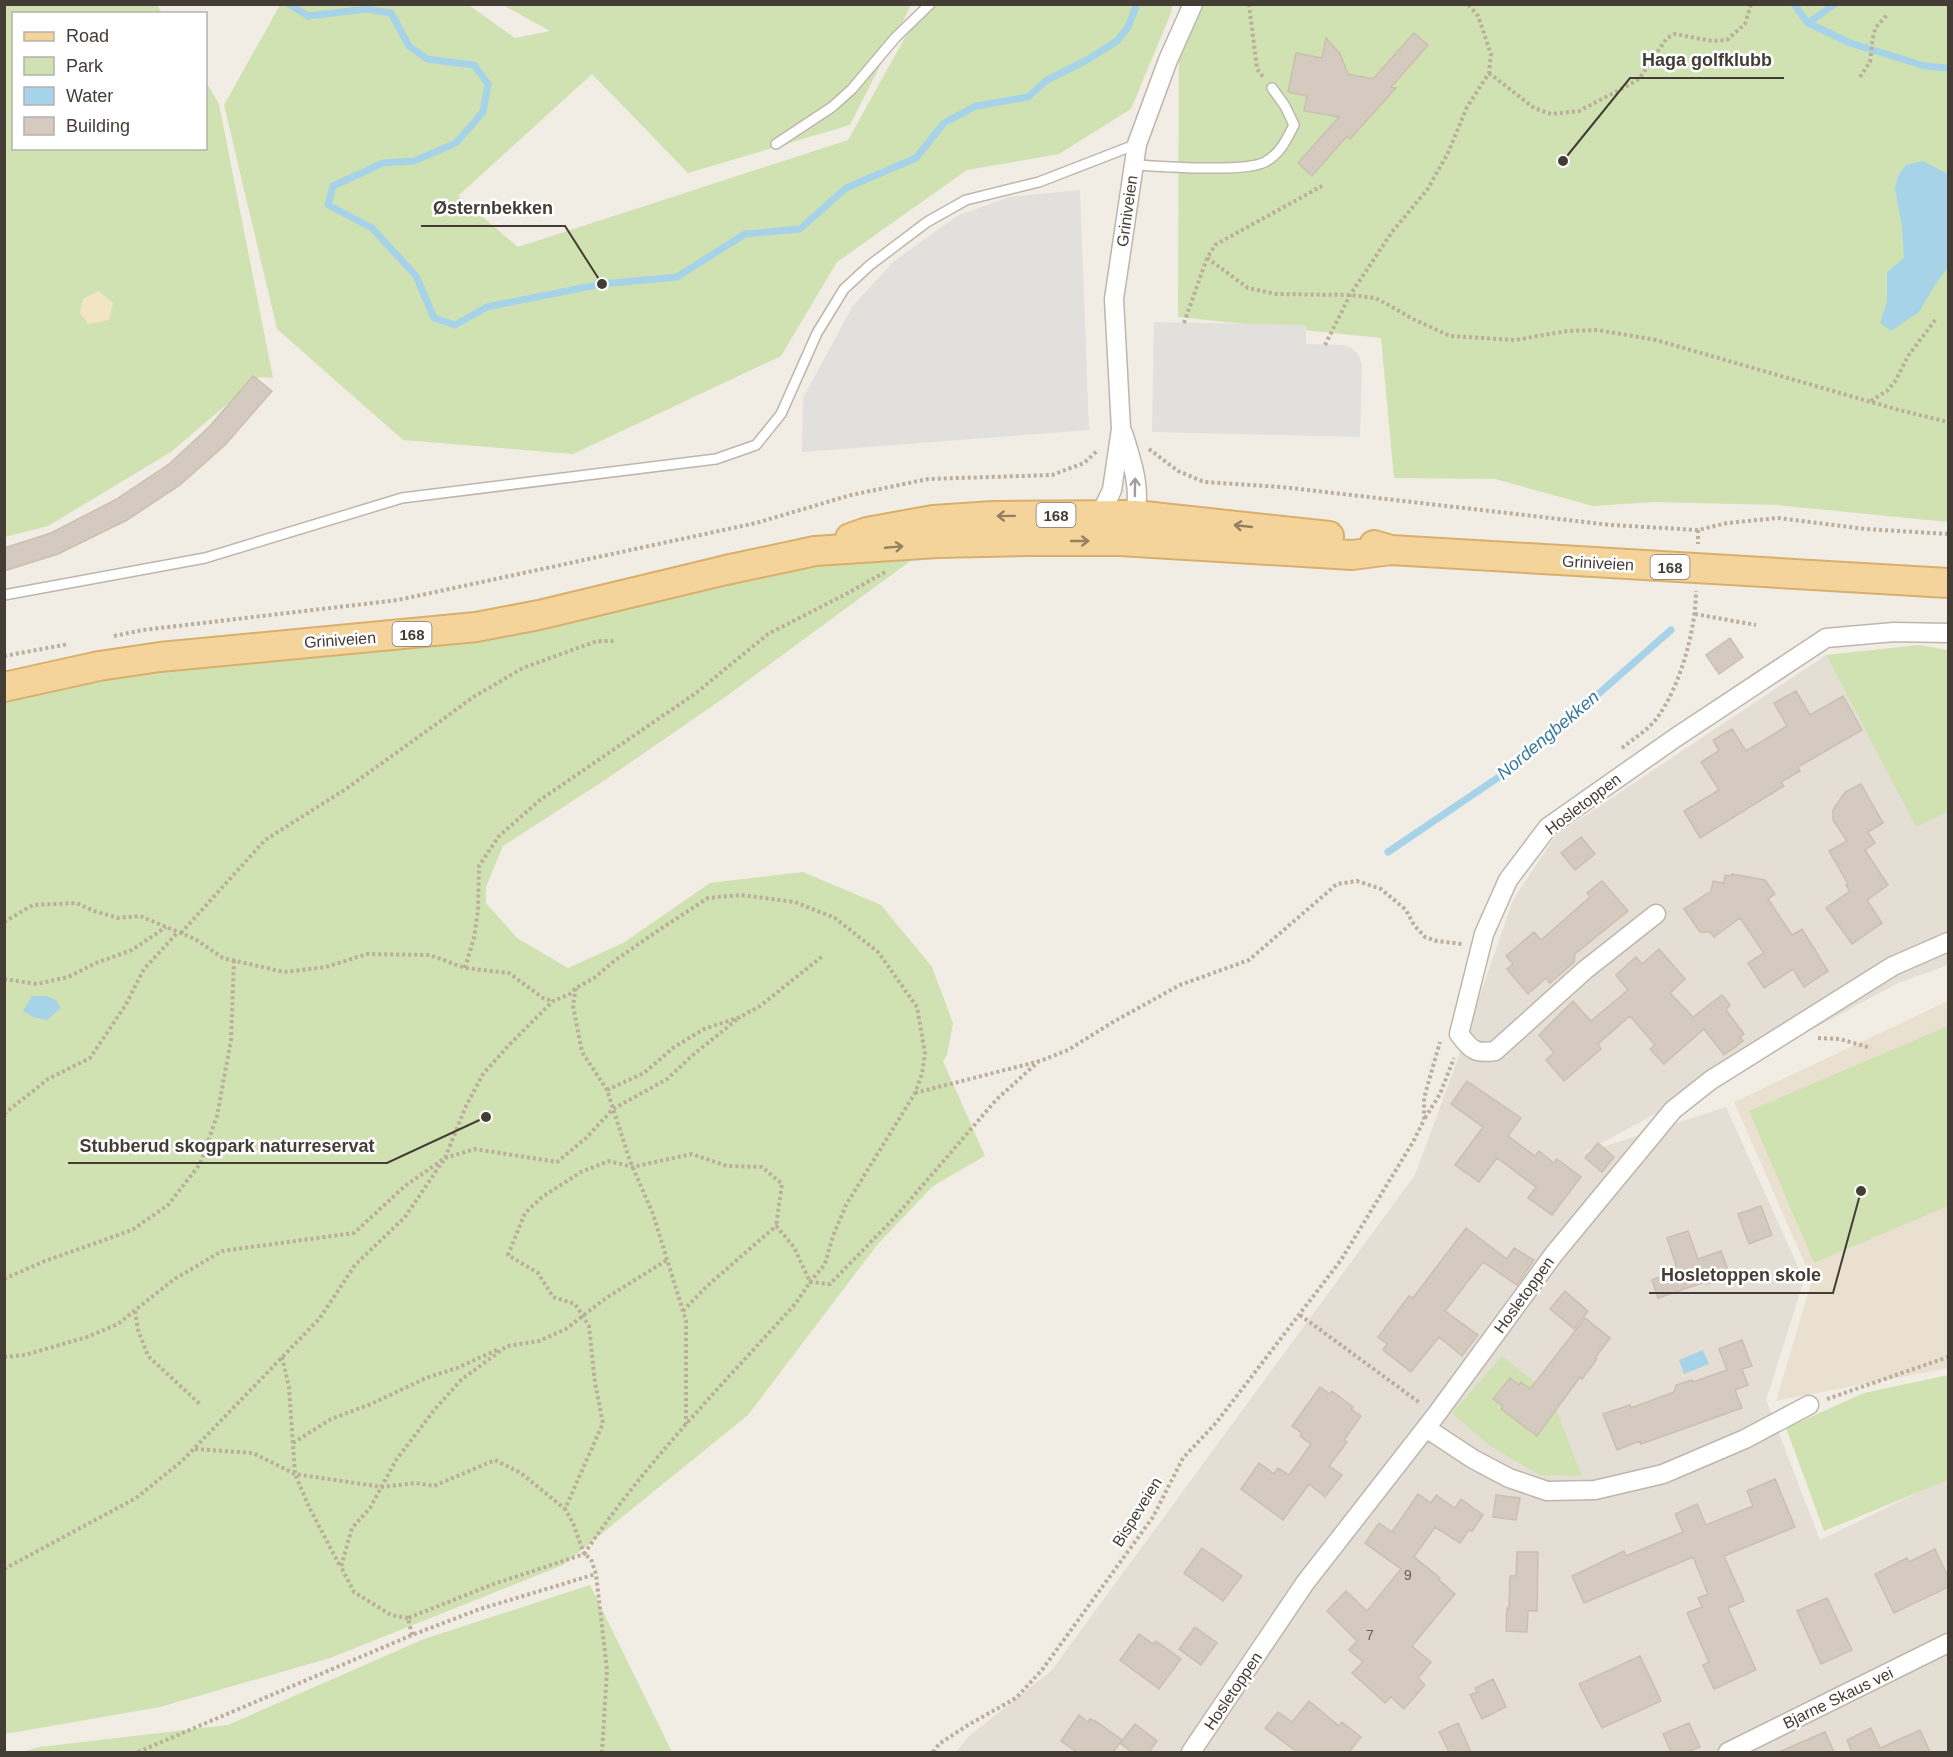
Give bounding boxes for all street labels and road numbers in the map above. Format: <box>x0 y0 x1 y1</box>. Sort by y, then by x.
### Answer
street label: Griniveien <box>1114 174 1140 248</box>
road number: 168 <box>1036 503 1076 527</box>
street label: Griniveien <box>1562 553 1634 573</box>
road number: 168 <box>1650 555 1690 579</box>
road number: 168 <box>392 622 432 646</box>
street label: Griniveien <box>303 629 377 651</box>
street label: Hosletoppen <box>1542 770 1624 838</box>
street label: Hosletoppen <box>1491 1254 1557 1336</box>
street label: Bispeveien <box>1109 1474 1165 1550</box>
street label: Hosletoppen <box>1201 1649 1265 1733</box>
street label: Bjarne Skaus vei <box>1780 1664 1896 1732</box>

